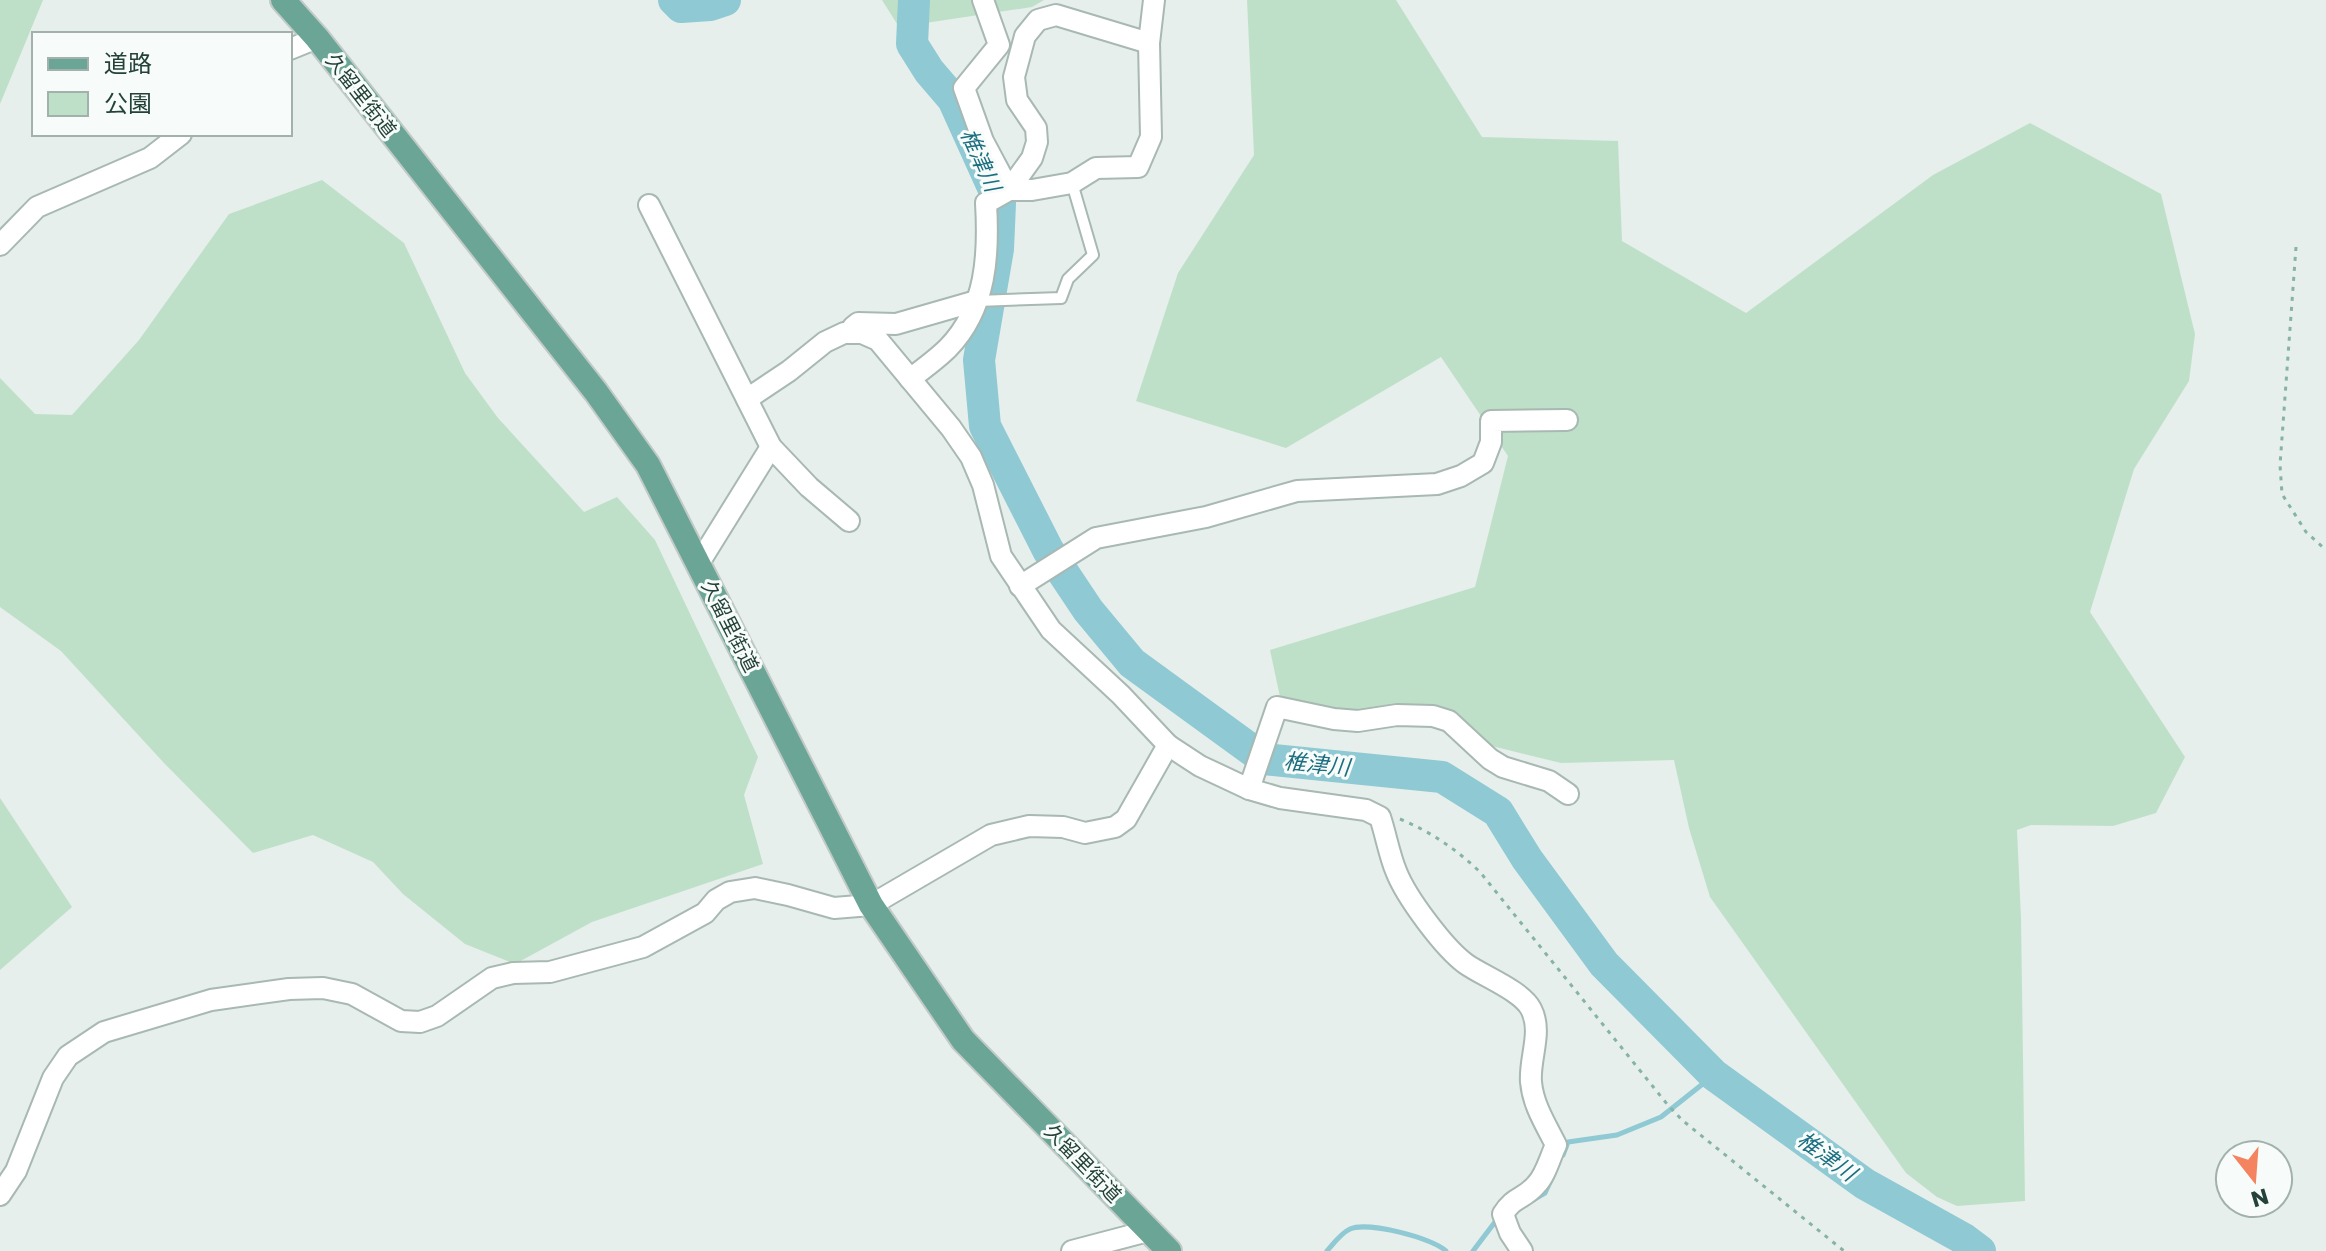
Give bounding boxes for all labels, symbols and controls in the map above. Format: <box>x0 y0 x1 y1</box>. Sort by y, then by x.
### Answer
legend <box>32 32 292 136</box>
text: 道路 <box>104 47 152 80</box>
street label: 久留里街道 <box>319 47 403 143</box>
text: 公園 <box>104 87 152 120</box>
water label: 椎津川 <box>953 124 1009 198</box>
street label: 久留里街道 <box>695 575 765 677</box>
water label: 椎津川 <box>1283 746 1353 784</box>
street label: 久留里街道 <box>1038 1117 1128 1209</box>
water label: 椎津川 <box>1791 1124 1864 1190</box>
north arrow <box>2214 1139 2294 1219</box>
text: N <box>2247 1180 2272 1215</box>

